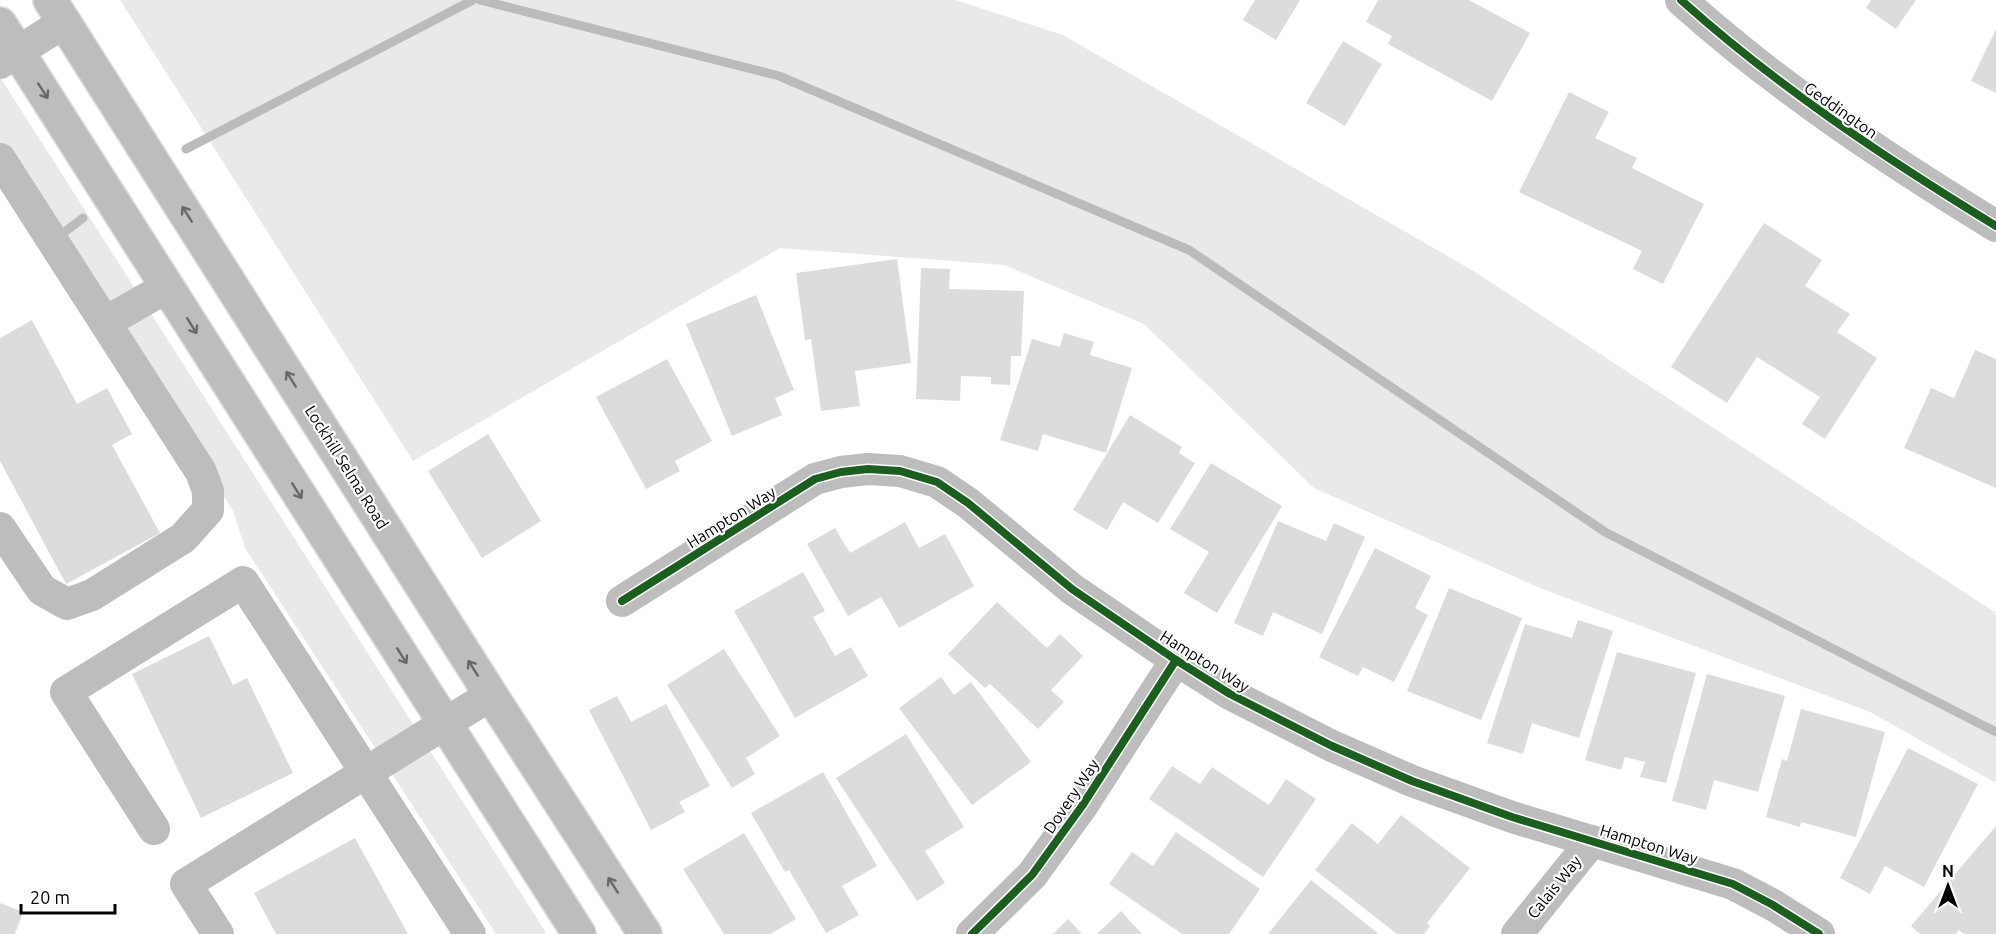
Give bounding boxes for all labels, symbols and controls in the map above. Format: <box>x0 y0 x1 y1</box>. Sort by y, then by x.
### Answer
street label: Geddington <box>1801 78 1881 142</box>
one-way arrow <box>37 82 49 99</box>
one-way arrow <box>181 206 193 223</box>
one-way arrow <box>186 318 199 335</box>
one-way arrow <box>285 371 297 388</box>
street label: Lockhill Selma Road <box>302 402 392 532</box>
one-way arrow <box>291 482 303 499</box>
street label: Hampton Way <box>683 482 779 551</box>
street label: Hampton Way <box>1157 627 1253 696</box>
one-way arrow <box>395 647 408 664</box>
one-way arrow <box>467 660 479 677</box>
street label: Dovery Way <box>1040 755 1103 836</box>
street label: Hampton Way <box>1598 821 1700 868</box>
street label: Calais Way <box>1523 852 1585 922</box>
north arrow <box>1918 856 1978 916</box>
text: N <box>1942 862 1954 880</box>
scale bar <box>21 877 116 915</box>
one-way arrow <box>607 877 619 894</box>
text: 20 m <box>30 887 70 907</box>

